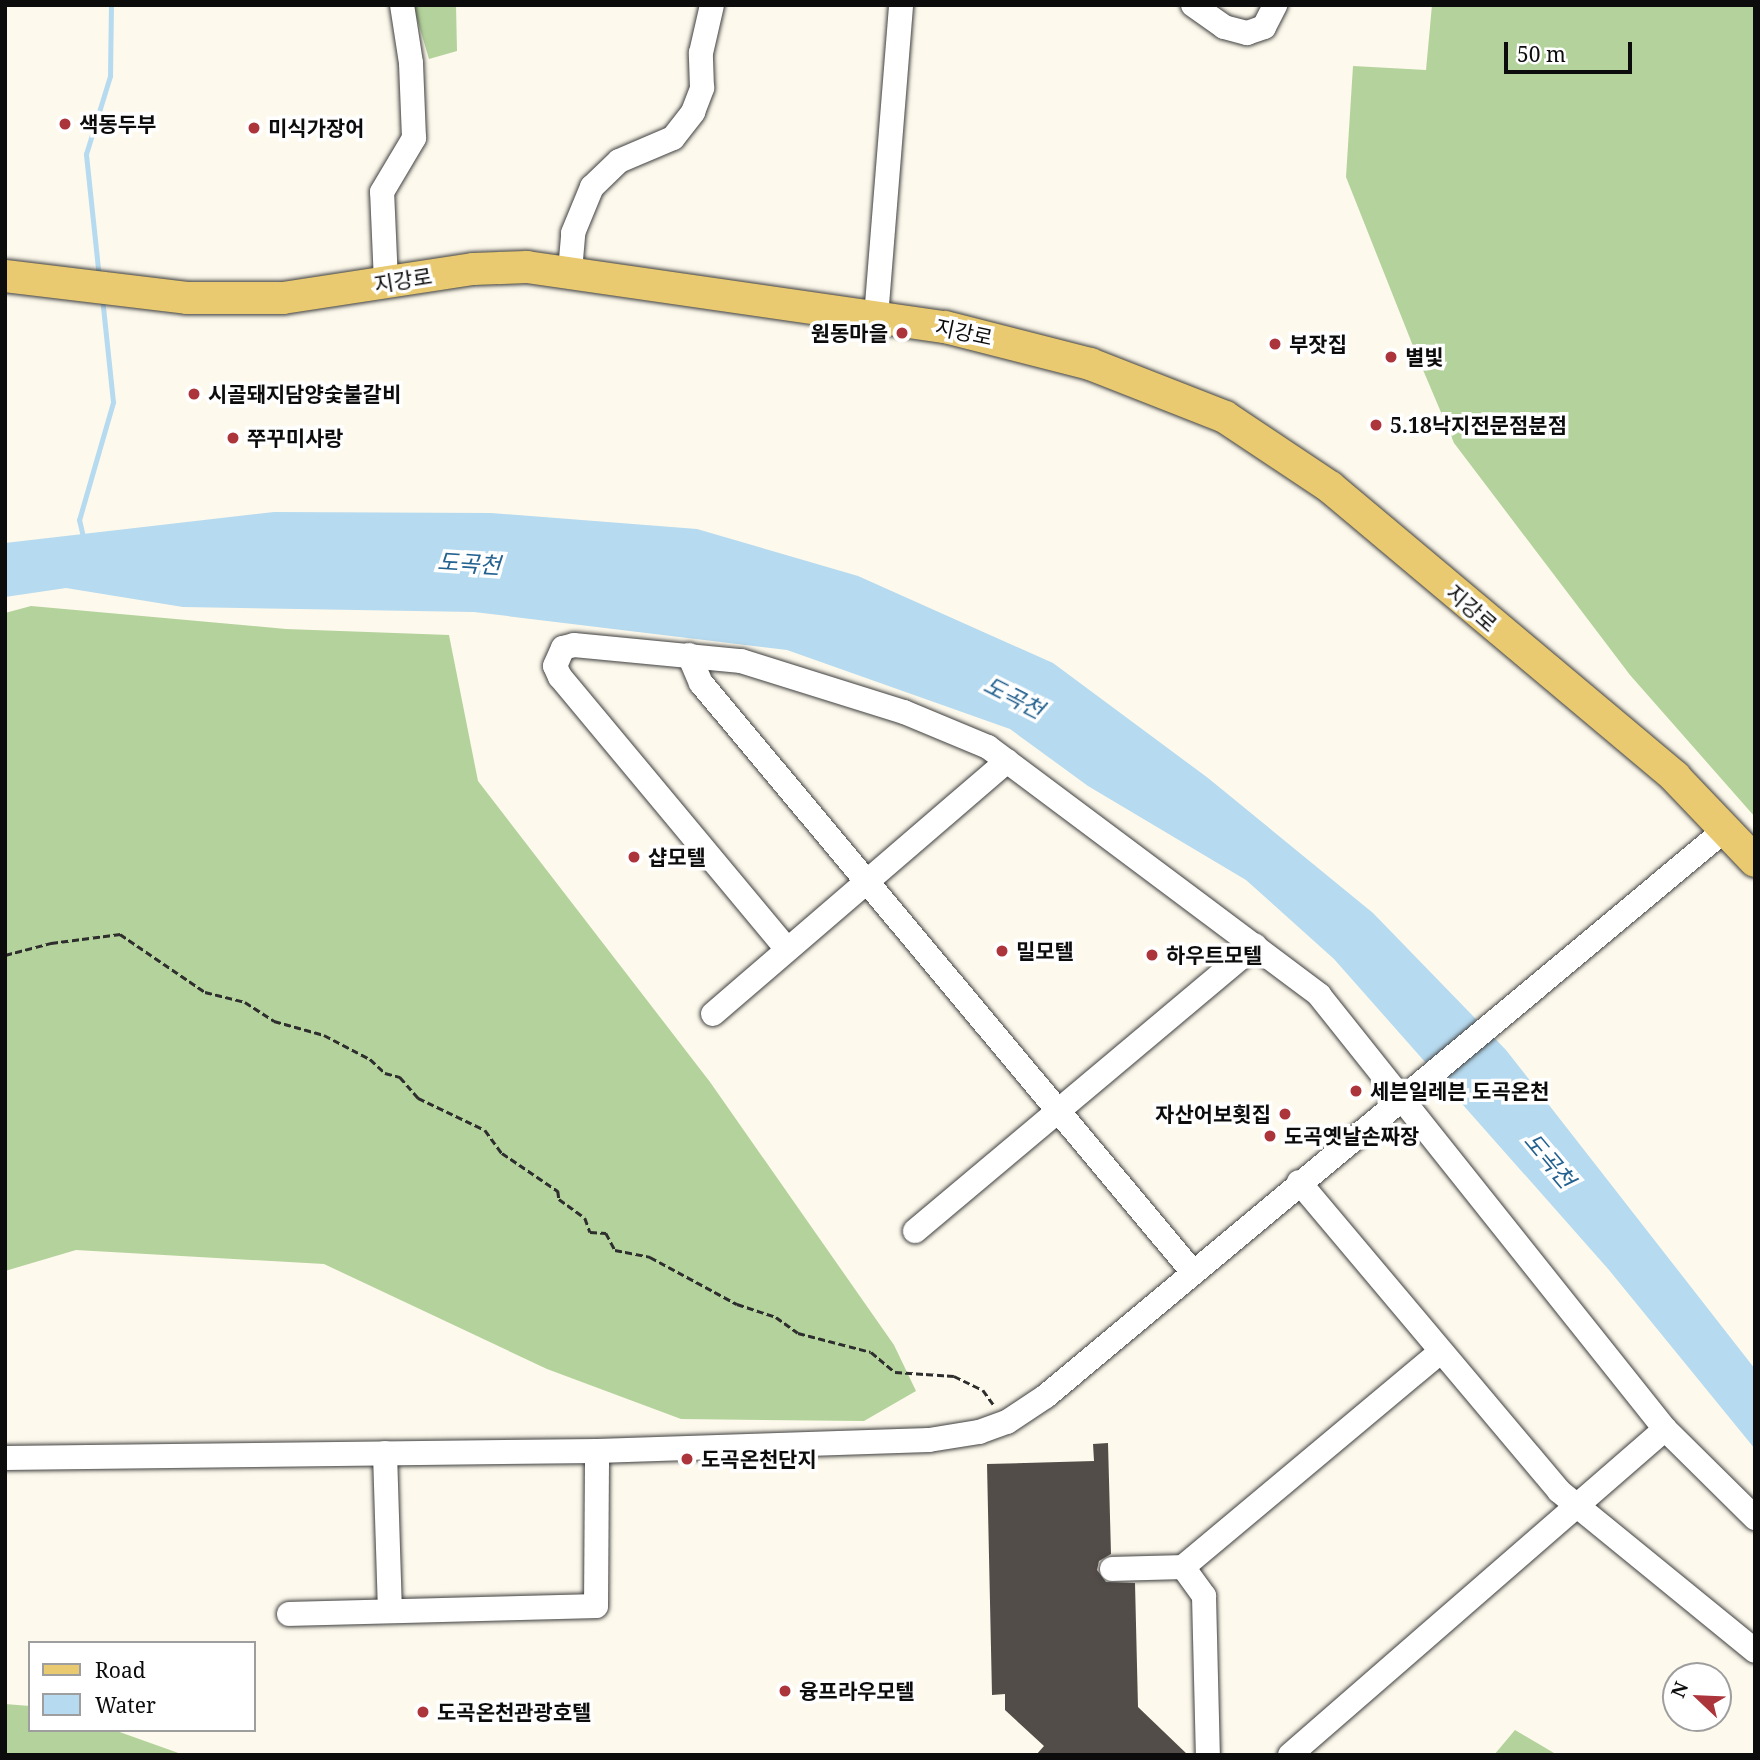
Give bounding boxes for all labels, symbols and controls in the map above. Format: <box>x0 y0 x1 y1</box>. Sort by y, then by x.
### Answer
scale bar <box>1508 28 1636 72</box>
text: 50 m <box>1517 40 1566 68</box>
place label: 색동두부 <box>79 111 156 137</box>
place label: 미식가장어 <box>268 115 365 141</box>
marker: 색동두부 <box>57 116 73 132</box>
marker: 미식가장어 <box>246 120 262 136</box>
street label: 지강로 <box>372 263 434 297</box>
street label: 지강로 <box>933 314 995 350</box>
place label: 원동마을 <box>811 320 888 346</box>
marker: 원동마을 <box>894 325 910 341</box>
place label: 부잣집 <box>1289 331 1347 357</box>
marker: 부잣집 <box>1267 336 1283 352</box>
place label: 별빛 <box>1405 344 1444 370</box>
marker: 별빛 <box>1383 349 1399 365</box>
place label: 시골돼지담양숯불갈비 <box>208 381 401 407</box>
marker: 시골돼지담양숯불갈비 <box>186 386 202 402</box>
place label: 5.18낙지전문점분점 <box>1390 412 1567 438</box>
marker: 5.18낙지전문점분점 <box>1368 417 1384 433</box>
place label: 쭈꾸미사랑 <box>247 425 344 451</box>
marker: 쭈꾸미사랑 <box>225 430 241 446</box>
water label: 도곡천 <box>436 547 502 579</box>
street label: 지강로 <box>1442 579 1502 637</box>
water label: 도곡천 <box>979 670 1049 724</box>
place label: 샵모텔 <box>648 844 706 870</box>
marker: 샵모텔 <box>626 849 642 865</box>
place label: 밀모텔 <box>1016 938 1074 964</box>
place label: 하우트모텔 <box>1166 942 1263 968</box>
marker: 밀모텔 <box>994 943 1010 959</box>
marker: 하우트모텔 <box>1144 947 1160 963</box>
place label: 세븐일레븐 도곡온천 <box>1370 1078 1549 1104</box>
marker: 세븐일레븐 도곡온천 <box>1348 1083 1364 1099</box>
place label: 자산어보횟집 <box>1155 1101 1271 1127</box>
marker: 자산어보횟집 <box>1277 1106 1293 1122</box>
place label: 도곡옛날손짜장 <box>1284 1123 1419 1149</box>
water label: 도곡천 <box>1519 1127 1581 1193</box>
marker: 도곡옛날손짜장 <box>1262 1128 1278 1144</box>
place label: 도곡온천단지 <box>701 1446 817 1472</box>
marker: 도곡온천단지 <box>679 1451 695 1467</box>
legend <box>28 1641 256 1732</box>
text: Road <box>95 1656 146 1684</box>
north arrow <box>1662 1662 1732 1732</box>
place label: 융프라우모텔 <box>799 1678 915 1704</box>
text: N <box>1665 1678 1694 1702</box>
marker: 융프라우모텔 <box>777 1683 793 1699</box>
text: Water <box>95 1691 156 1719</box>
place label: 도곡온천관광호텔 <box>437 1699 592 1725</box>
marker: 도곡온천관광호텔 <box>415 1704 431 1720</box>

